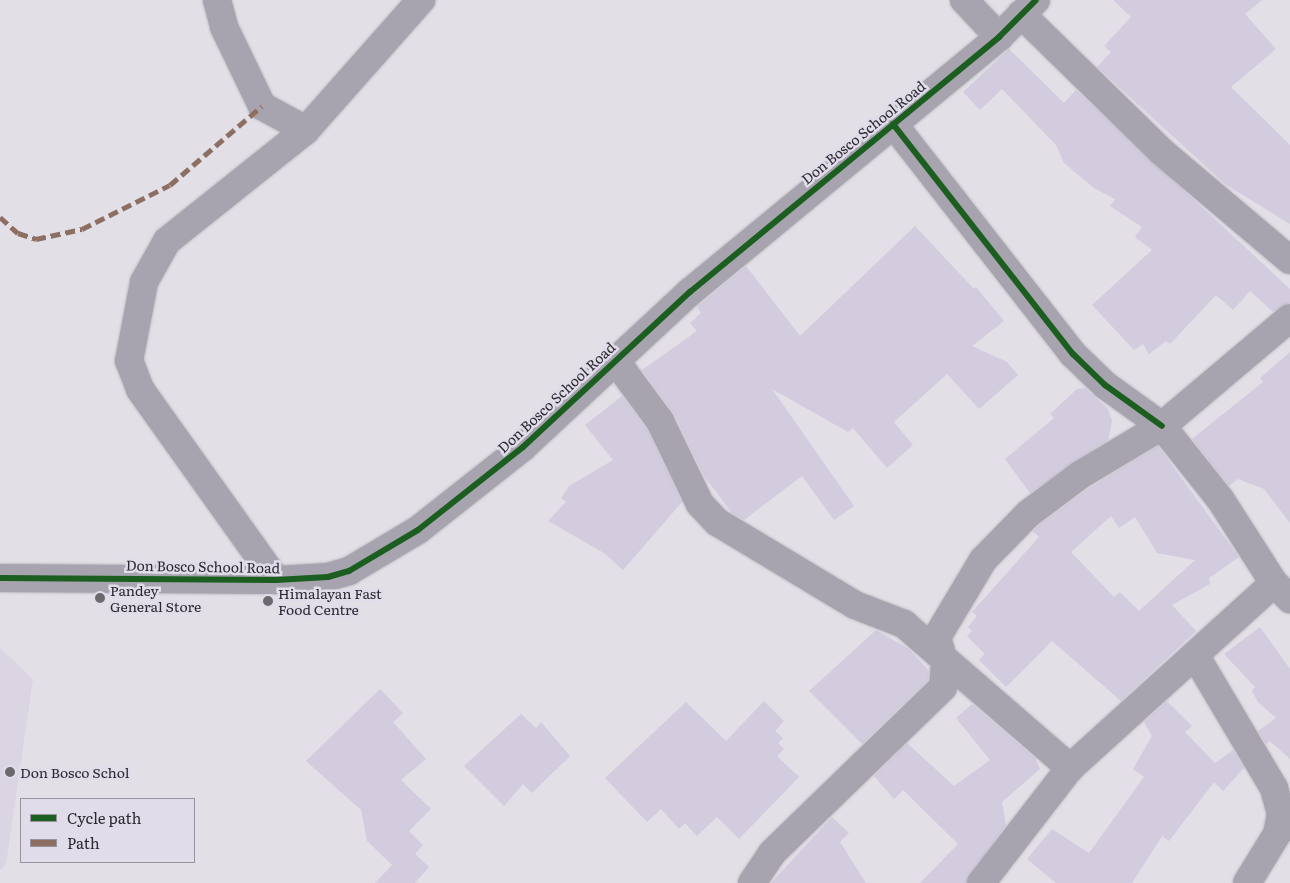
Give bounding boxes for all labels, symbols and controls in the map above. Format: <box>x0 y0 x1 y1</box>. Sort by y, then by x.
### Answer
street label: Don Bosco School Road <box>798 77 928 187</box>
street label: Don Bosco School Road <box>494 338 618 456</box>
street label: Don Bosco School Road <box>126 556 280 576</box>
place label: Pandey General Store <box>110 582 201 614</box>
place label: Himalayan Fast Food Centre <box>278 585 382 618</box>
marker: Pandey General Store <box>94 592 106 604</box>
marker: Himalayan Fast Food Centre <box>262 595 274 607</box>
place label: Don Bosco Schol <box>20 764 129 780</box>
marker: Don Bosco Schol <box>4 766 16 778</box>
legend <box>20 798 195 863</box>
text: Cycle path <box>67 806 141 829</box>
text: Path <box>67 831 100 854</box>

